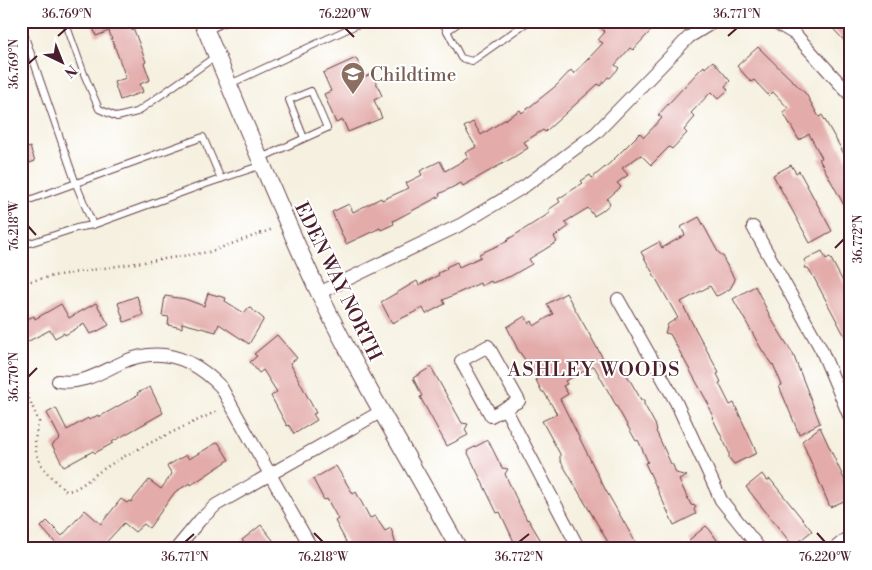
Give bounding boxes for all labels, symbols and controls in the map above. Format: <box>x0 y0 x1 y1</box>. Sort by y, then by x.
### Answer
text: 36.769°N <box>42 7 92 22</box>
text: 76.220°W <box>319 7 372 22</box>
text: 36.771°N <box>713 7 761 22</box>
north arrow <box>38 38 88 88</box>
text: 36.769°N <box>7 39 22 89</box>
text: N <box>60 60 80 81</box>
school or university icon: Childtime <box>340 61 366 95</box>
place label: Childtime <box>370 63 456 87</box>
street label: EDEN WAY NORTH <box>289 198 387 365</box>
text: 76.218°W <box>7 200 22 251</box>
text: 36.772°N <box>851 215 866 263</box>
text: 36.770°N <box>7 352 22 402</box>
district label: ASHLEY WOODS <box>506 358 681 383</box>
text: 36.771°N <box>161 550 209 565</box>
text: 76.218°W <box>298 550 349 565</box>
text: 36.772°N <box>495 550 543 565</box>
text: 76.220°W <box>799 550 852 565</box>

